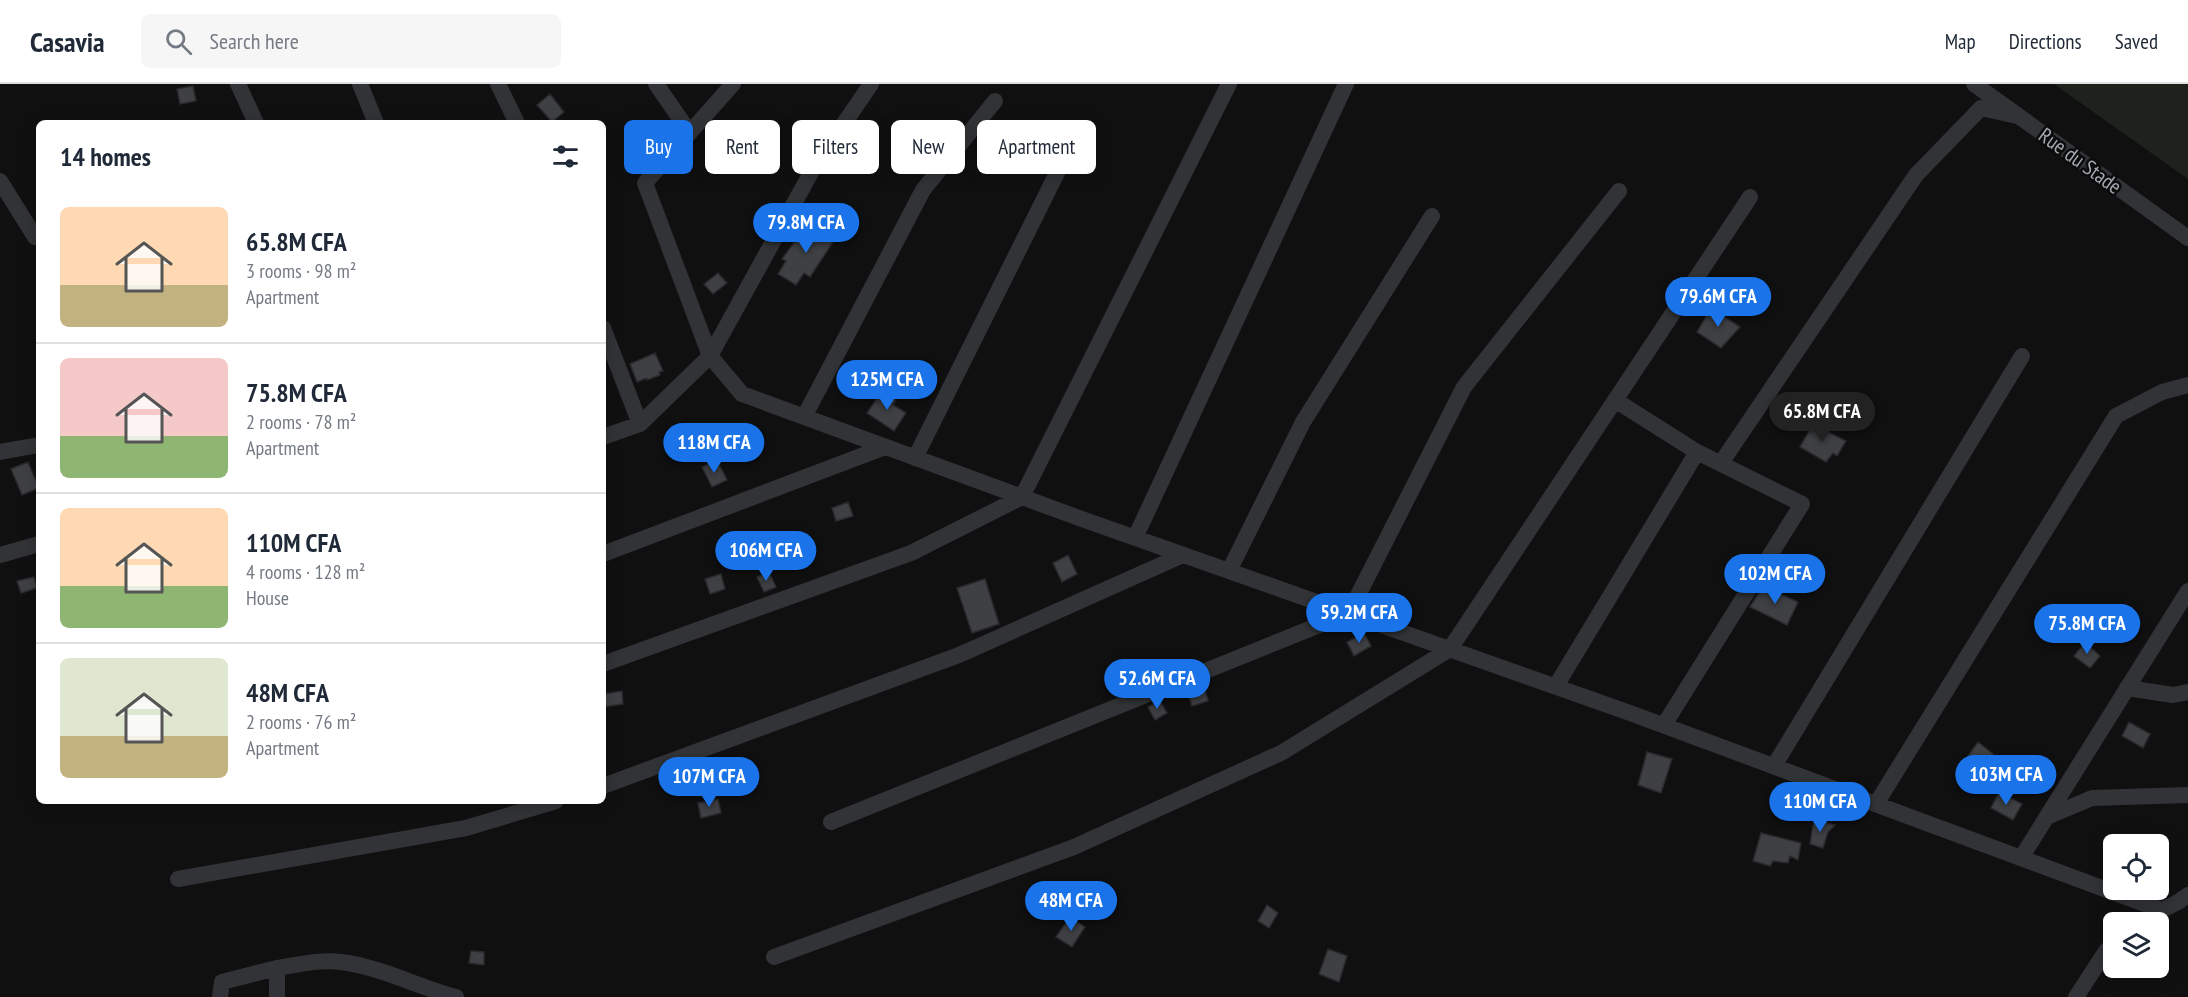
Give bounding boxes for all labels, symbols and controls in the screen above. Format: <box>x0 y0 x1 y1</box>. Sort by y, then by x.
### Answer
search box <box>141 14 561 68</box>
text: Casavia <box>30 23 105 60</box>
icon: search <box>162 25 195 58</box>
text: Search here <box>210 27 299 55</box>
text: Map <box>1945 28 1976 55</box>
text: Directions <box>2009 28 2082 55</box>
text: Saved <box>2115 28 2158 55</box>
chip: Buy <box>624 120 693 174</box>
chip: Rent <box>705 120 780 174</box>
chip: Filters <box>792 120 879 174</box>
chip: New <box>891 120 965 174</box>
chip: Apartment <box>977 120 1096 174</box>
street label: Rue du Stade <box>2034 121 2127 200</box>
text: 14 homes <box>60 140 151 173</box>
icon: filters <box>549 140 582 173</box>
pin: 79.8M CFA <box>737 203 875 254</box>
text: 79.8M CFA <box>767 209 845 235</box>
text: 65.8M CFA <box>246 225 347 258</box>
icon: home <box>108 231 180 303</box>
text: 3 rooms · 98 m² <box>246 258 356 284</box>
pin: 79.6M CFA <box>1649 277 1787 328</box>
text: 79.6M CFA <box>1679 283 1757 309</box>
text: Apartment <box>246 284 319 310</box>
pin: 125M CFA <box>825 360 949 411</box>
text: 125M CFA <box>850 366 924 392</box>
text: 75.8M CFA <box>246 376 347 409</box>
icon: home <box>108 382 180 454</box>
pin: 65.8M CFA <box>1753 392 1891 443</box>
text: 65.8M CFA <box>1783 398 1861 424</box>
text: 2 rooms · 78 m² <box>246 409 356 435</box>
pin: 118M CFA <box>652 423 776 474</box>
text: 118M CFA <box>677 429 751 455</box>
text: Apartment <box>246 435 319 461</box>
text: 110M CFA <box>246 526 341 559</box>
pin: 106M CFA <box>704 531 828 582</box>
icon: home <box>108 532 180 604</box>
text: 106M CFA <box>729 537 803 563</box>
pin: 102M CFA <box>1713 554 1837 605</box>
text: 4 rooms · 128 m² <box>246 559 365 585</box>
text: 102M CFA <box>1738 560 1812 586</box>
text: House <box>246 585 289 611</box>
pin: 59.2M CFA <box>1290 593 1428 644</box>
text: 59.2M CFA <box>1320 599 1398 625</box>
pin: 75.8M CFA <box>2018 604 2156 655</box>
text: 75.8M CFA <box>2048 610 2126 636</box>
pin: 52.6M CFA <box>1088 659 1226 710</box>
text: 52.6M CFA <box>1118 665 1196 691</box>
text: 48M CFA <box>246 676 329 709</box>
icon: home <box>108 682 180 754</box>
text: 2 rooms · 76 m² <box>246 709 356 735</box>
text: Apartment <box>246 735 319 761</box>
pin: 103M CFA <box>1944 755 2068 806</box>
pin: 107M CFA <box>647 757 771 808</box>
text: 103M CFA <box>1969 761 2043 787</box>
text: 107M CFA <box>672 763 746 789</box>
pin: 110M CFA <box>1758 782 1882 833</box>
text: 110M CFA <box>1783 788 1857 814</box>
map controls <box>2103 834 2169 978</box>
button: locate <box>2103 834 2169 900</box>
pin: 48M CFA <box>1016 881 1126 932</box>
text: 48M CFA <box>1039 887 1103 913</box>
button: layers <box>2103 912 2169 978</box>

